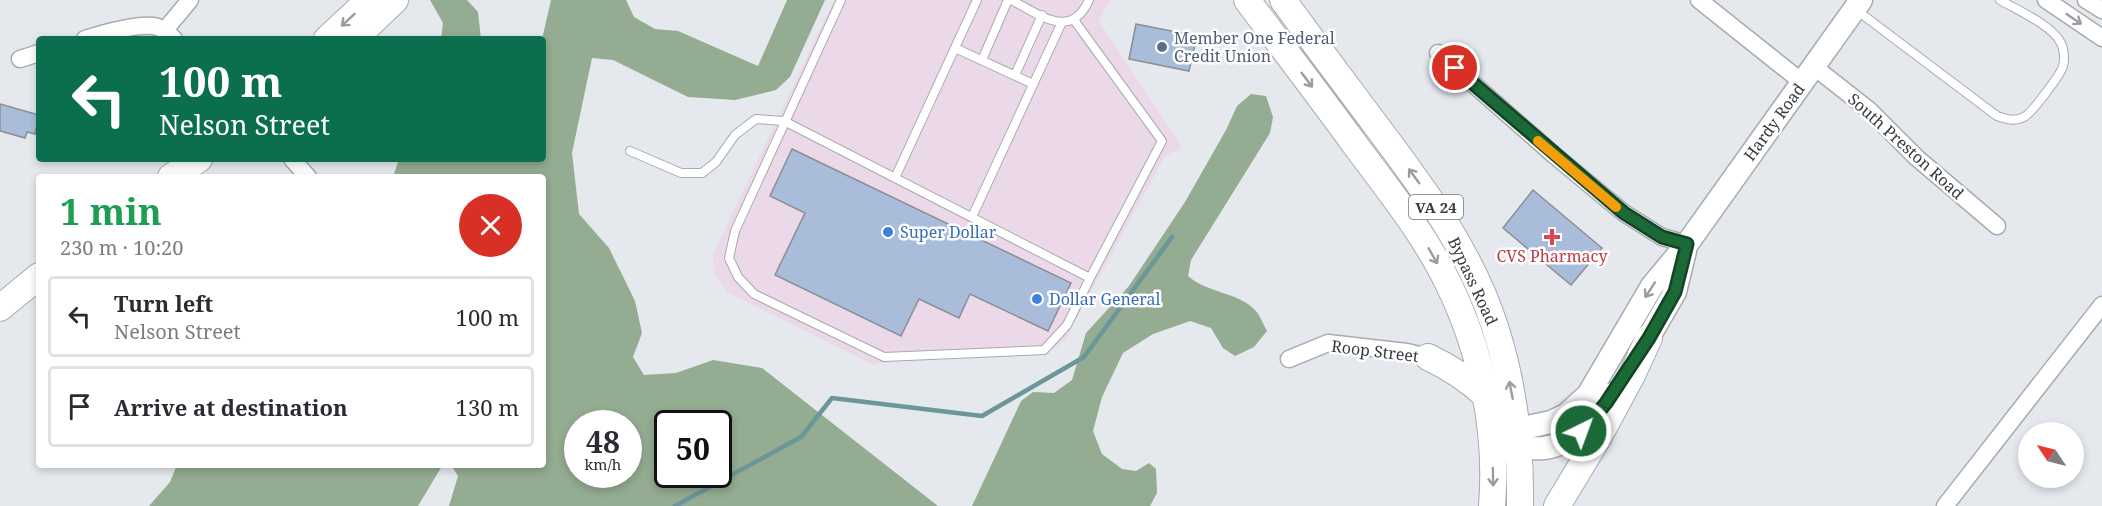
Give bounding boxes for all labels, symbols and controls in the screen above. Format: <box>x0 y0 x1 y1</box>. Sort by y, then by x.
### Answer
one-way arrow <box>341 12 356 26</box>
one-way arrow <box>2065 13 2082 25</box>
place label: Member One Federal Credit Union <box>1174 27 1335 67</box>
marker: Member One Federal Credit Union <box>1155 40 1169 54</box>
pin <box>1429 42 1480 93</box>
icon: arrive <box>1438 51 1471 84</box>
text: 100 m <box>159 52 283 109</box>
icon: left <box>60 60 138 138</box>
one-way arrow <box>1301 72 1314 88</box>
street label: Hardy Road <box>1738 79 1810 165</box>
street label: South Preston Road <box>1843 88 1969 204</box>
text: Nelson Street <box>159 106 330 143</box>
one-way arrow <box>1407 169 1420 185</box>
text: 1 min <box>60 187 162 236</box>
button: close <box>459 194 522 257</box>
road number: VA 24 <box>1409 195 1463 219</box>
place label: Super Dollar <box>900 221 997 243</box>
marker: Super Dollar <box>881 225 895 239</box>
marker: CVS Pharmacy <box>1545 230 1559 244</box>
street label: Bypass Road <box>1443 233 1503 329</box>
text: 230 m · 10:20 <box>60 234 183 261</box>
place label: CVS Pharmacy <box>1497 245 1608 267</box>
one-way arrow <box>1427 247 1439 264</box>
one-way arrow <box>1644 281 1657 298</box>
text: Turn left <box>114 288 213 318</box>
place label: Dollar General <box>1049 288 1161 310</box>
marker: Dollar General <box>1030 292 1044 306</box>
icon: left <box>63 300 96 333</box>
text: 100 m <box>456 302 519 332</box>
text: Nelson Street <box>114 318 241 345</box>
street label: Roop Street <box>1330 335 1420 367</box>
one-way arrow <box>1505 380 1516 400</box>
icon: arrive <box>63 390 96 423</box>
text: Arrive at destination <box>114 392 348 422</box>
text: 130 m <box>456 392 519 422</box>
position arrow <box>1549 399 1613 463</box>
speed limit sign: 50 <box>654 410 732 488</box>
text: 48 <box>586 421 620 462</box>
north arrow <box>2018 422 2084 488</box>
map controls <box>2018 422 2084 488</box>
text: km/h <box>585 454 621 474</box>
one-way arrow <box>1487 466 1499 486</box>

